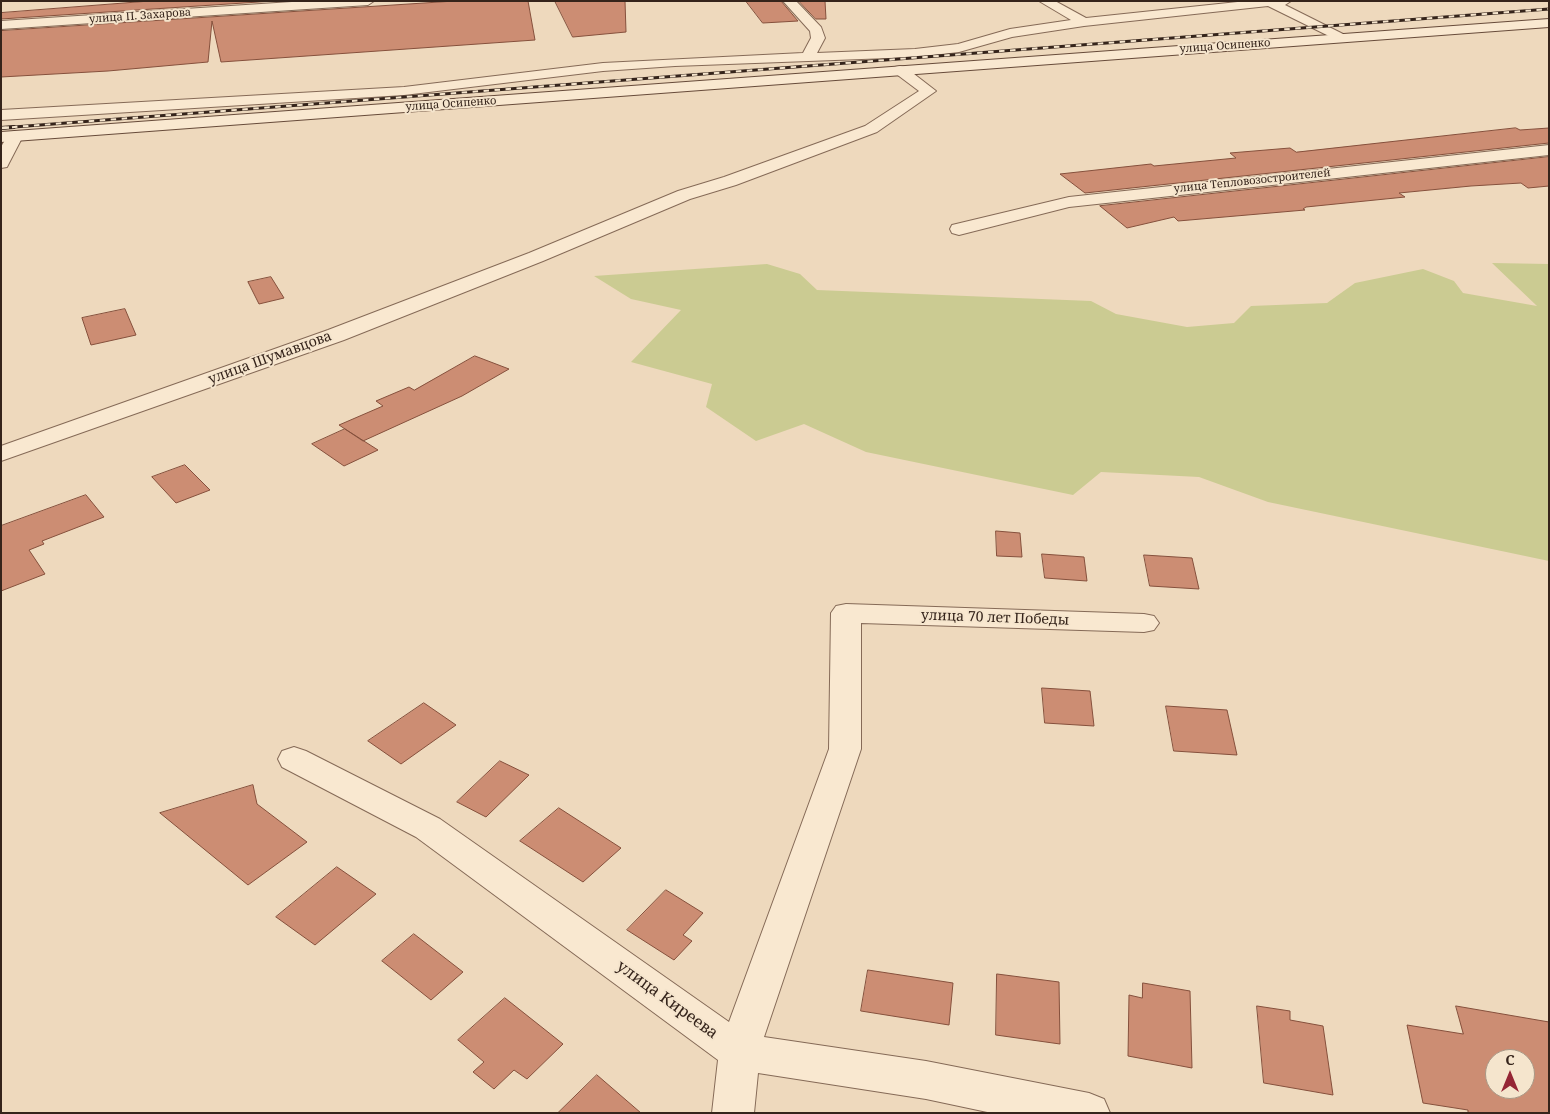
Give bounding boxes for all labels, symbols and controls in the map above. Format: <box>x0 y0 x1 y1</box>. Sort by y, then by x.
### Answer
street label: улица П. Захарова <box>89 6 191 26</box>
street label: улица Осипенко <box>1179 36 1271 56</box>
street label: улица Осипенко <box>405 94 497 114</box>
street label: улица Тепловозостроителей <box>1173 166 1331 196</box>
street label: улица Шумавцова <box>206 328 334 388</box>
street label: улица 70 лет Победы <box>921 607 1069 629</box>
street label: улица Киреева <box>612 957 722 1043</box>
north arrow <box>1485 1049 1535 1099</box>
text: С <box>1505 1050 1515 1069</box>

